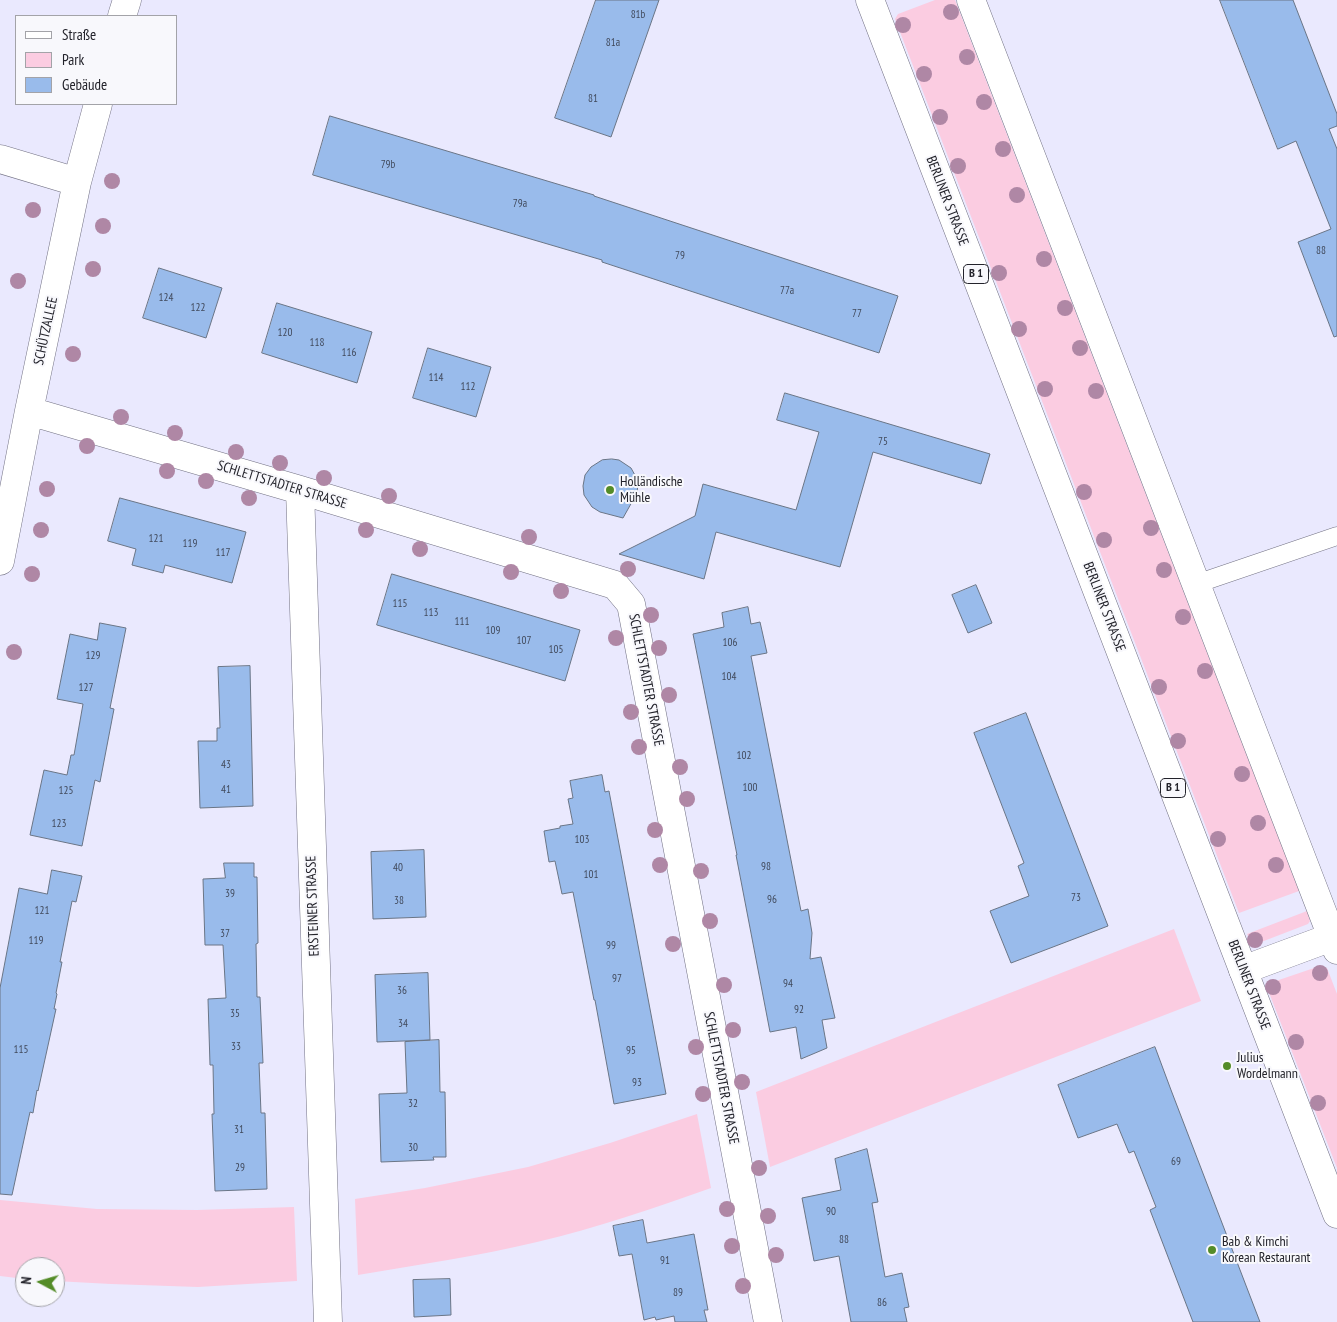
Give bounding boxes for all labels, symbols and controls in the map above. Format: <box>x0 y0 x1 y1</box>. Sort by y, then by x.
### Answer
house number: 81b <box>631 8 645 22</box>
legend <box>15 15 178 105</box>
text: Straße <box>62 25 96 44</box>
house number: 81a <box>606 36 620 50</box>
text: Park <box>62 50 84 69</box>
text: Gebäude <box>62 75 107 94</box>
house number: 81 <box>588 92 598 106</box>
street label: BERLINER STRASSE <box>922 154 972 248</box>
house number: 79b <box>381 158 395 172</box>
house number: 79a <box>513 197 527 211</box>
house number: 88 <box>1316 244 1326 258</box>
house number: 79 <box>675 249 685 263</box>
road number: B 1 <box>964 264 988 284</box>
house number: 77a <box>780 284 794 298</box>
house number: 124 <box>159 291 173 305</box>
street label: SCHÜTZALLEE <box>31 295 61 367</box>
house number: 122 <box>191 301 205 315</box>
house number: 77 <box>852 307 862 321</box>
house number: 120 <box>278 326 292 340</box>
house number: 118 <box>310 336 324 350</box>
house number: 116 <box>342 346 356 360</box>
house number: 114 <box>429 371 443 385</box>
house number: 112 <box>461 380 475 394</box>
house number: 75 <box>878 435 888 449</box>
street label: SCHLETTSTADTER STRASSE <box>215 457 349 513</box>
place label: Holländische Mühle <box>620 474 683 507</box>
marker: Holländische Mühle <box>604 484 616 496</box>
house number: 121 <box>149 532 163 546</box>
house number: 119 <box>183 537 197 551</box>
house number: 117 <box>216 546 230 560</box>
street label: BERLINER STRASSE <box>1079 560 1129 654</box>
house number: 115 <box>393 597 407 611</box>
house number: 113 <box>424 606 438 620</box>
street label: SCHLETTSTADTER STRASSE <box>625 612 667 748</box>
house number: 111 <box>455 615 469 629</box>
house number: 109 <box>486 624 500 638</box>
house number: 107 <box>517 634 531 648</box>
house number: 106 <box>723 636 737 650</box>
house number: 105 <box>549 643 563 657</box>
house number: 129 <box>86 649 100 663</box>
house number: 104 <box>722 670 736 684</box>
house number: 127 <box>79 681 93 695</box>
house number: 102 <box>737 749 751 763</box>
house number: 43 <box>221 758 231 772</box>
road number: B 1 <box>1160 778 1186 798</box>
house number: 100 <box>743 781 757 795</box>
house number: 41 <box>221 783 231 797</box>
house number: 125 <box>59 784 73 798</box>
house number: 123 <box>52 817 66 831</box>
house number: 103 <box>575 833 589 847</box>
street label: ERSTEINER STRASSE <box>303 855 323 957</box>
house number: 98 <box>761 860 771 874</box>
house number: 40 <box>393 861 403 875</box>
house number: 101 <box>584 868 598 882</box>
house number: 39 <box>225 887 235 901</box>
house number: 73 <box>1071 891 1081 905</box>
house number: 96 <box>767 893 777 907</box>
house number: 38 <box>394 894 404 908</box>
house number: 121 <box>35 904 49 918</box>
house number: 37 <box>220 927 230 941</box>
house number: 119 <box>29 934 43 948</box>
street label: BERLINER STRASSE <box>1224 938 1274 1032</box>
house number: 99 <box>606 939 616 953</box>
house number: 97 <box>612 972 622 986</box>
house number: 94 <box>783 977 793 991</box>
house number: 36 <box>397 984 407 998</box>
house number: 92 <box>794 1003 804 1017</box>
house number: 35 <box>230 1007 240 1021</box>
street label: SCHLETTSTADTER STRASSE <box>700 1010 742 1146</box>
house number: 34 <box>398 1017 408 1031</box>
house number: 33 <box>231 1040 241 1054</box>
house number: 115 <box>14 1043 28 1057</box>
house number: 95 <box>626 1044 636 1058</box>
place label: Julius Wordelmann <box>1237 1050 1298 1082</box>
marker: Julius Wordelmann <box>1221 1060 1233 1072</box>
house number: 93 <box>632 1076 642 1090</box>
house number: 32 <box>408 1097 418 1111</box>
house number: 31 <box>234 1123 244 1137</box>
house number: 30 <box>408 1141 418 1155</box>
house number: 69 <box>1171 1155 1181 1169</box>
house number: 29 <box>235 1161 245 1175</box>
house number: 90 <box>826 1205 836 1219</box>
house number: 88 <box>839 1233 849 1247</box>
place label: Bab & Kimchi Korean Restaurant <box>1222 1234 1310 1266</box>
marker: Bab & Kimchi Korean Restaurant <box>1206 1244 1218 1256</box>
house number: 91 <box>660 1254 670 1268</box>
north arrow <box>15 1257 65 1307</box>
text: N <box>17 1276 35 1285</box>
house number: 89 <box>673 1286 683 1300</box>
house number: 86 <box>877 1296 887 1310</box>

